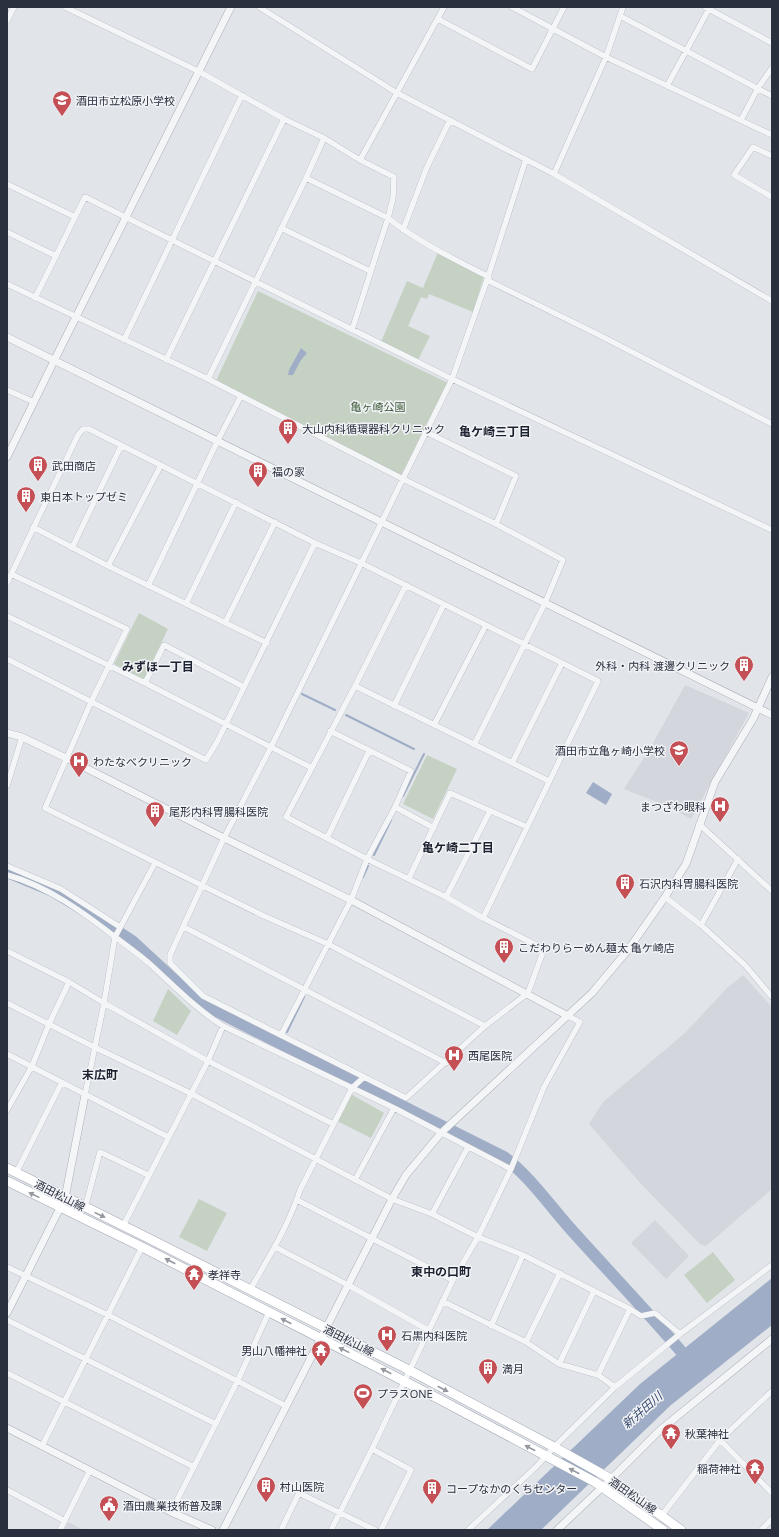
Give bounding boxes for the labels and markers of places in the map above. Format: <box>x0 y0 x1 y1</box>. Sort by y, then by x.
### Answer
school or university icon: 酒田市立松原小学校 <box>51 89 73 117</box>
place label: 酒田市立松原小学校 <box>76 93 175 108</box>
building icon: 大山内科循環器科クリニック <box>277 417 299 445</box>
place label: 大山内科循環器科クリニック <box>302 421 445 436</box>
building icon: 武田商店 <box>27 454 49 482</box>
place label: 武田商店 <box>52 458 96 473</box>
building icon: 福の家 <box>247 460 269 488</box>
place label: 福の家 <box>272 464 305 479</box>
building icon: 東日本トップゼミ <box>15 485 37 513</box>
place label: 東日本トップゼミ <box>40 489 128 504</box>
building icon: 外科・内科 渡邊クリニック <box>733 654 755 682</box>
place label: 外科・内科 渡邊クリニック <box>595 658 730 673</box>
school or university icon: 酒田市立亀ヶ崎小学校 <box>668 739 690 767</box>
place label: 酒田市立亀ヶ崎小学校 <box>555 743 665 758</box>
hospital icon: わたなべクリニック <box>68 750 90 778</box>
place label: わたなべクリニック <box>93 754 192 769</box>
hospital icon: まつざわ眼科 <box>709 795 731 823</box>
place label: まつざわ眼科 <box>640 799 706 814</box>
building icon: 尾形内科胃腸科医院 <box>144 800 166 828</box>
place label: 尾形内科胃腸科医院 <box>169 804 268 819</box>
building icon: 石沢内科胃腸科医院 <box>614 872 636 900</box>
place label: 石沢内科胃腸科医院 <box>639 876 738 891</box>
building icon: こだわりらーめん麺太 亀ケ崎店 <box>493 936 515 964</box>
place label: こだわりらーめん麺太 亀ケ崎店 <box>518 940 675 955</box>
hospital icon: 西尾医院 <box>443 1044 465 1072</box>
place label: 西尾医院 <box>468 1048 512 1063</box>
temple icon: 孝祥寺 <box>183 1263 205 1291</box>
place label: 孝祥寺 <box>208 1267 241 1282</box>
hospital icon: 石黒内科医院 <box>376 1324 398 1352</box>
place label: 石黒内科医院 <box>401 1328 467 1343</box>
temple icon: 男山八幡神社 <box>310 1339 332 1367</box>
place label: 男山八幡神社 <box>241 1343 307 1358</box>
building icon: 満月 <box>477 1357 499 1385</box>
place label: 満月 <box>502 1361 524 1376</box>
sports icon: プラスONE <box>352 1382 374 1410</box>
place label: プラスONE <box>377 1386 433 1401</box>
temple icon: 秋葉神社 <box>660 1422 682 1450</box>
place label: 秋葉神社 <box>685 1426 729 1441</box>
temple icon: 稲荷神社 <box>744 1457 766 1485</box>
place label: 稲荷神社 <box>697 1461 741 1476</box>
building icon: 村山医院 <box>255 1475 277 1503</box>
building icon: コープなかのくちセンター <box>421 1477 443 1505</box>
place label: 村山医院 <box>280 1479 324 1494</box>
place label: コープなかのくちセンター <box>446 1481 577 1496</box>
public building icon: 酒田農業技術普及課 <box>98 1494 120 1522</box>
place label: 酒田農業技術普及課 <box>123 1498 222 1513</box>

